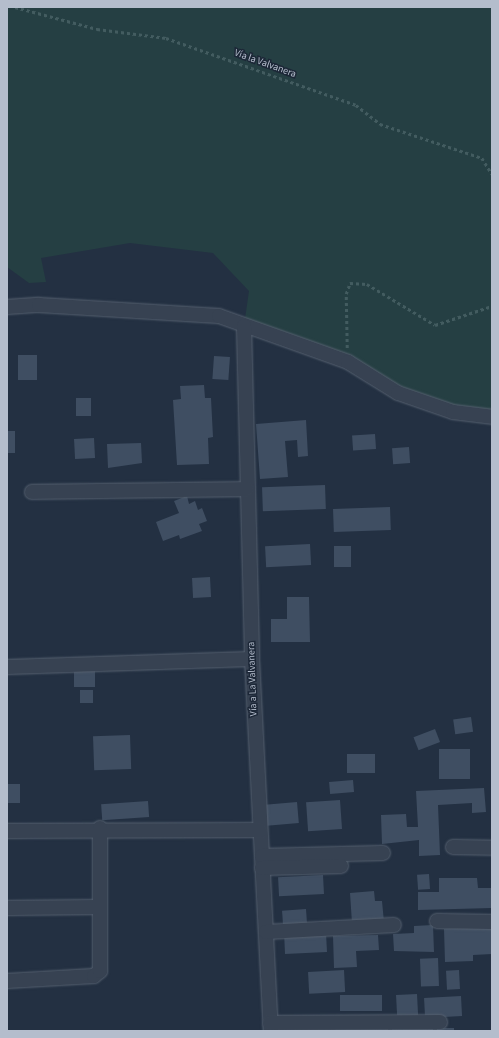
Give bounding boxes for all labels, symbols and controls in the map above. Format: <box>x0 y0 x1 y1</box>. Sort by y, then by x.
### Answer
street label: Vía la Valvanera <box>232 47 298 81</box>
street label: Vía a La Valvanera <box>246 642 260 716</box>

